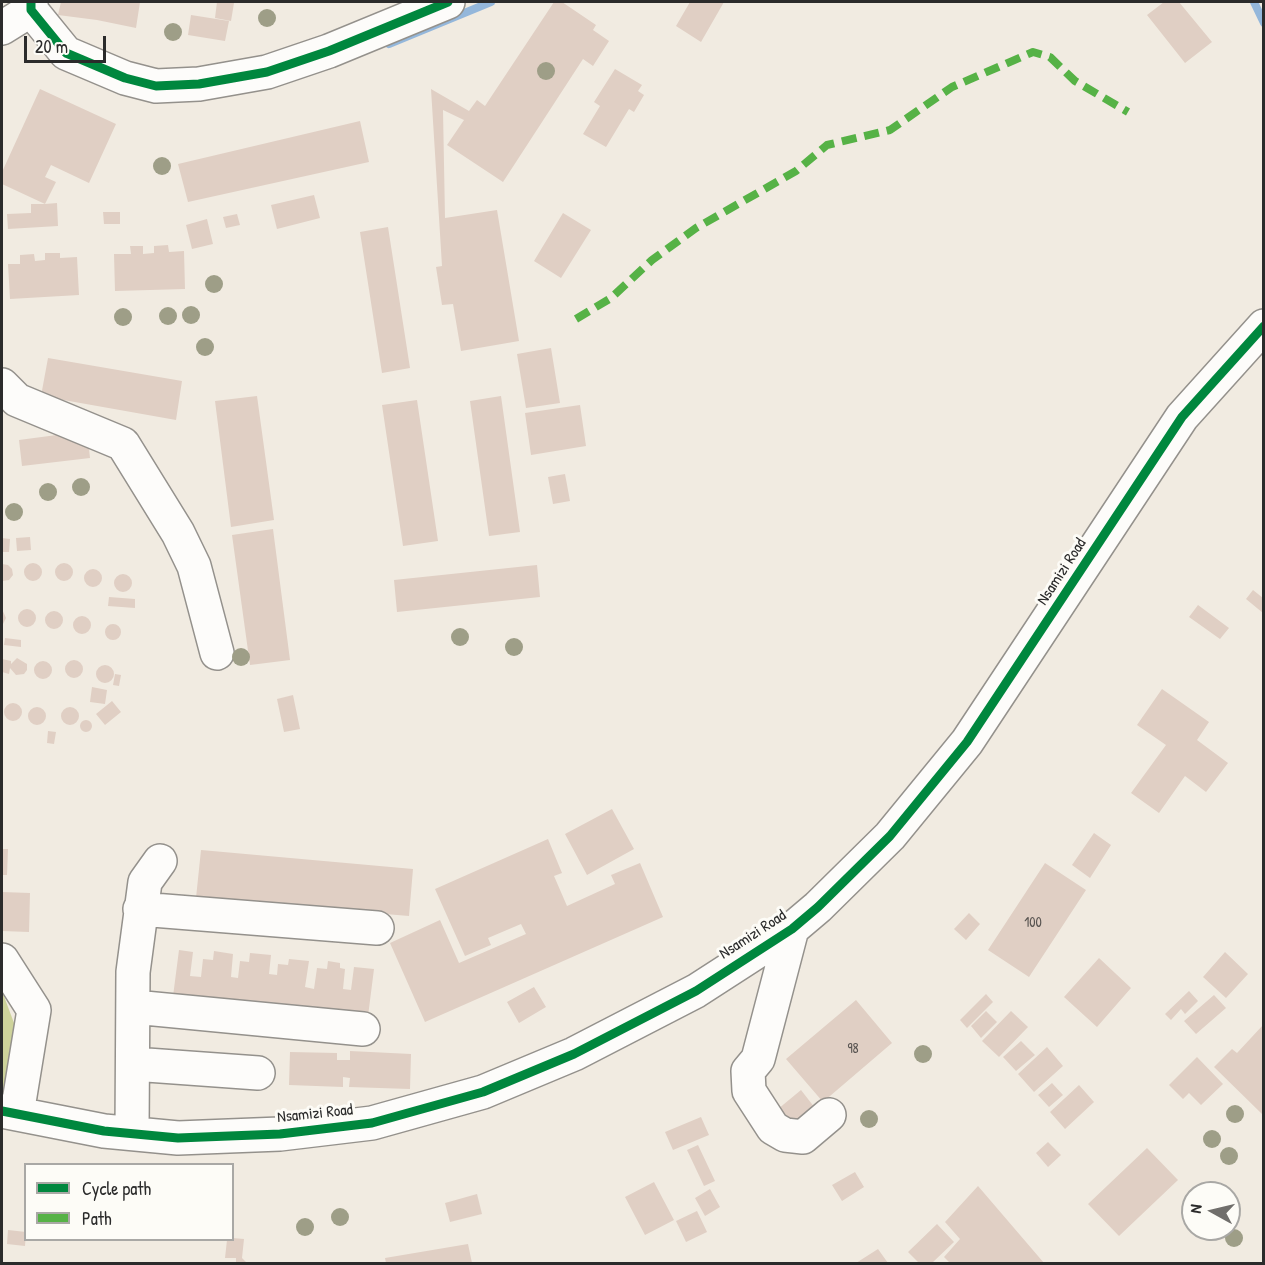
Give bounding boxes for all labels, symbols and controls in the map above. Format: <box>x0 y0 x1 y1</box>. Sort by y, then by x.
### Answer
scale bar <box>27 24 110 62</box>
text: 20 m <box>35 34 68 59</box>
street label: Nsamizi Road <box>1033 535 1091 609</box>
street label: Nsamizi Road <box>716 906 790 964</box>
house number: 100 <box>1024 915 1042 931</box>
house number: 98 <box>847 1041 859 1057</box>
street label: Nsamizi Road <box>276 1100 354 1128</box>
legend <box>24 1163 234 1241</box>
text: Cycle path <box>82 1176 151 1201</box>
north arrow <box>1181 1181 1241 1241</box>
text: N <box>1184 1203 1207 1215</box>
text: Path <box>82 1206 111 1231</box>

